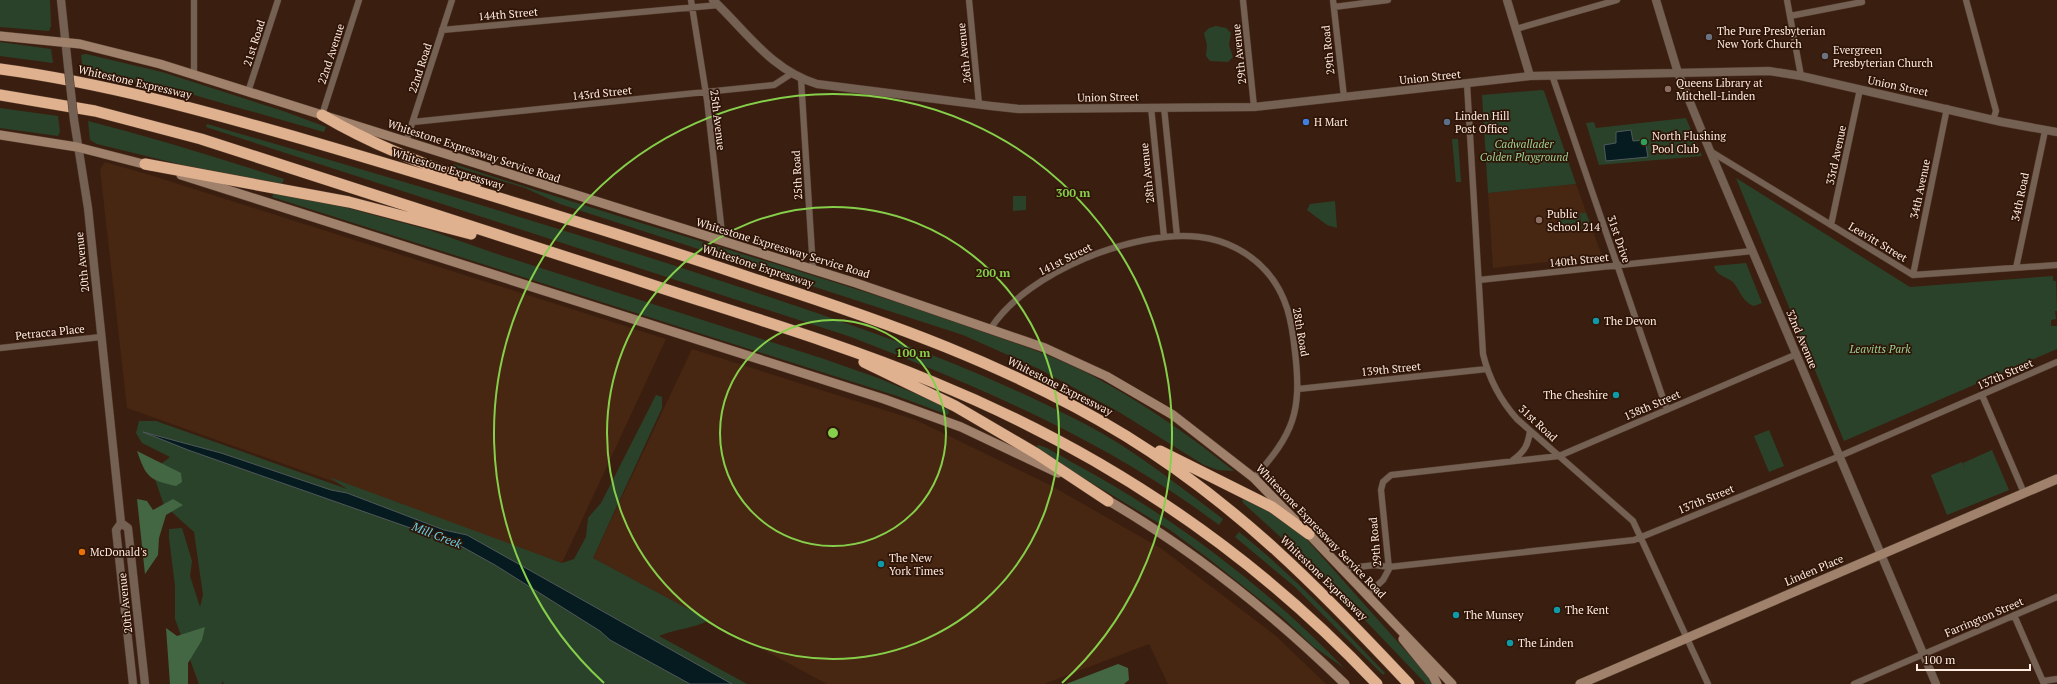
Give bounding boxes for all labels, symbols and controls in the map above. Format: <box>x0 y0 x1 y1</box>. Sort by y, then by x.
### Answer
street label: 144th Street <box>477 4 539 24</box>
street label: 21st Road <box>240 18 268 68</box>
street label: 22nd Avenue <box>315 22 348 86</box>
street label: 26th Avenue <box>954 22 974 84</box>
street label: 29th Avenue <box>1229 23 1249 85</box>
place label: The Pure Presbyterian New York Church <box>1717 24 1826 51</box>
street label: 29th Road <box>1318 25 1338 75</box>
marker: The Pure Presbyterian New York Church <box>1704 32 1714 42</box>
street label: 22nd Road <box>405 41 435 95</box>
place label: Evergreen Presbyterian Church <box>1833 43 1934 70</box>
marker: Evergreen Presbyterian Church <box>1820 51 1830 61</box>
street label: Whitestone Expressway <box>77 62 194 102</box>
street label: Union Street <box>1399 67 1461 87</box>
street label: Union Street <box>1866 73 1930 99</box>
place label: Queens Library at Mitchell-Linden <box>1676 76 1763 103</box>
street label: 143rd Street <box>571 83 633 103</box>
marker: Queens Library at Mitchell-Linden <box>1663 84 1673 94</box>
street label: 25th Avenue <box>707 89 729 151</box>
street label: Union Street <box>1077 89 1139 105</box>
place label: Linden Hill Post Office <box>1455 109 1510 136</box>
place label: H Mart <box>1314 115 1348 129</box>
street label: Whitestone Expressway Service Road <box>386 117 562 185</box>
marker: H Mart <box>1301 117 1311 127</box>
marker: Linden Hill Post Office <box>1442 117 1452 127</box>
street label: 33rd Avenue <box>1823 123 1849 186</box>
place label: North Flushing Pool Club <box>1652 129 1726 156</box>
park label: Cadwallader Colden Playground <box>1480 137 1568 164</box>
marker: North Flushing Pool Club <box>1639 137 1649 147</box>
street label: 28th Avenue <box>1137 142 1157 204</box>
street label: Whitestone Expressway <box>391 146 505 192</box>
street label: 25th Road <box>789 150 805 200</box>
street label: 34th Avenue <box>1907 157 1933 220</box>
street label: 34th Road <box>2008 171 2032 223</box>
text: 300 m <box>1056 185 1090 200</box>
place label: Public School 214 <box>1547 207 1600 234</box>
street label: 31st Drive <box>1604 213 1634 265</box>
street label: Whitestone Expressway Service Road <box>694 215 872 281</box>
marker: Public School 214 <box>1534 215 1544 225</box>
street label: Leavitt Street <box>1846 219 1910 265</box>
street label: 20th Avenue <box>72 231 92 293</box>
street label: 141st Street <box>1036 239 1094 279</box>
street label: Whitestone Expressway <box>701 242 815 290</box>
street label: 140th Street <box>1548 250 1610 270</box>
text: 200 m <box>976 265 1010 280</box>
street label: 28th Road <box>1290 306 1312 358</box>
street label: 32nd Avenue <box>1783 307 1821 371</box>
place label: The Devon <box>1604 314 1657 328</box>
marker: The Devon <box>1591 316 1601 326</box>
street label: Petracca Place <box>15 321 86 343</box>
park label: Leavitts Park <box>1848 342 1911 356</box>
text: 100 m <box>896 345 930 360</box>
street label: Whitestone Expressway <box>1005 353 1115 419</box>
street label: 137th Street <box>1975 355 2035 393</box>
street label: 139th Street <box>1360 359 1422 379</box>
street label: 138th Street <box>1622 387 1682 423</box>
place label: The Cheshire <box>1543 388 1608 402</box>
marker: The Cheshire <box>1611 390 1621 400</box>
street label: 31st Road <box>1516 402 1560 444</box>
centre of rings <box>826 426 840 440</box>
street label: Whitestone Expressway Service Road <box>1253 461 1389 601</box>
street label: 137th Street <box>1676 481 1736 517</box>
street label: 29th Road <box>1366 517 1384 567</box>
water label: Mill Creek <box>409 518 464 551</box>
street label: Whitestone Expressway <box>1278 533 1370 623</box>
place label: McDonald's <box>90 545 147 559</box>
marker: McDonald's <box>77 547 87 557</box>
place label: The New York Times <box>889 551 944 578</box>
street label: Linden Place <box>1782 551 1846 589</box>
marker: The New York Times <box>876 559 886 569</box>
street label: 20th Avenue <box>115 572 135 634</box>
street label: Farrington Street <box>1942 594 2026 640</box>
place label: The Kent <box>1565 603 1609 617</box>
marker: The Kent <box>1552 605 1562 615</box>
place label: The Munsey <box>1464 608 1524 622</box>
marker: The Munsey <box>1451 610 1461 620</box>
place label: The Linden <box>1518 636 1574 650</box>
marker: The Linden <box>1505 638 1515 648</box>
scale bar <box>1917 646 2030 672</box>
text: 100 m <box>1923 652 1956 667</box>

